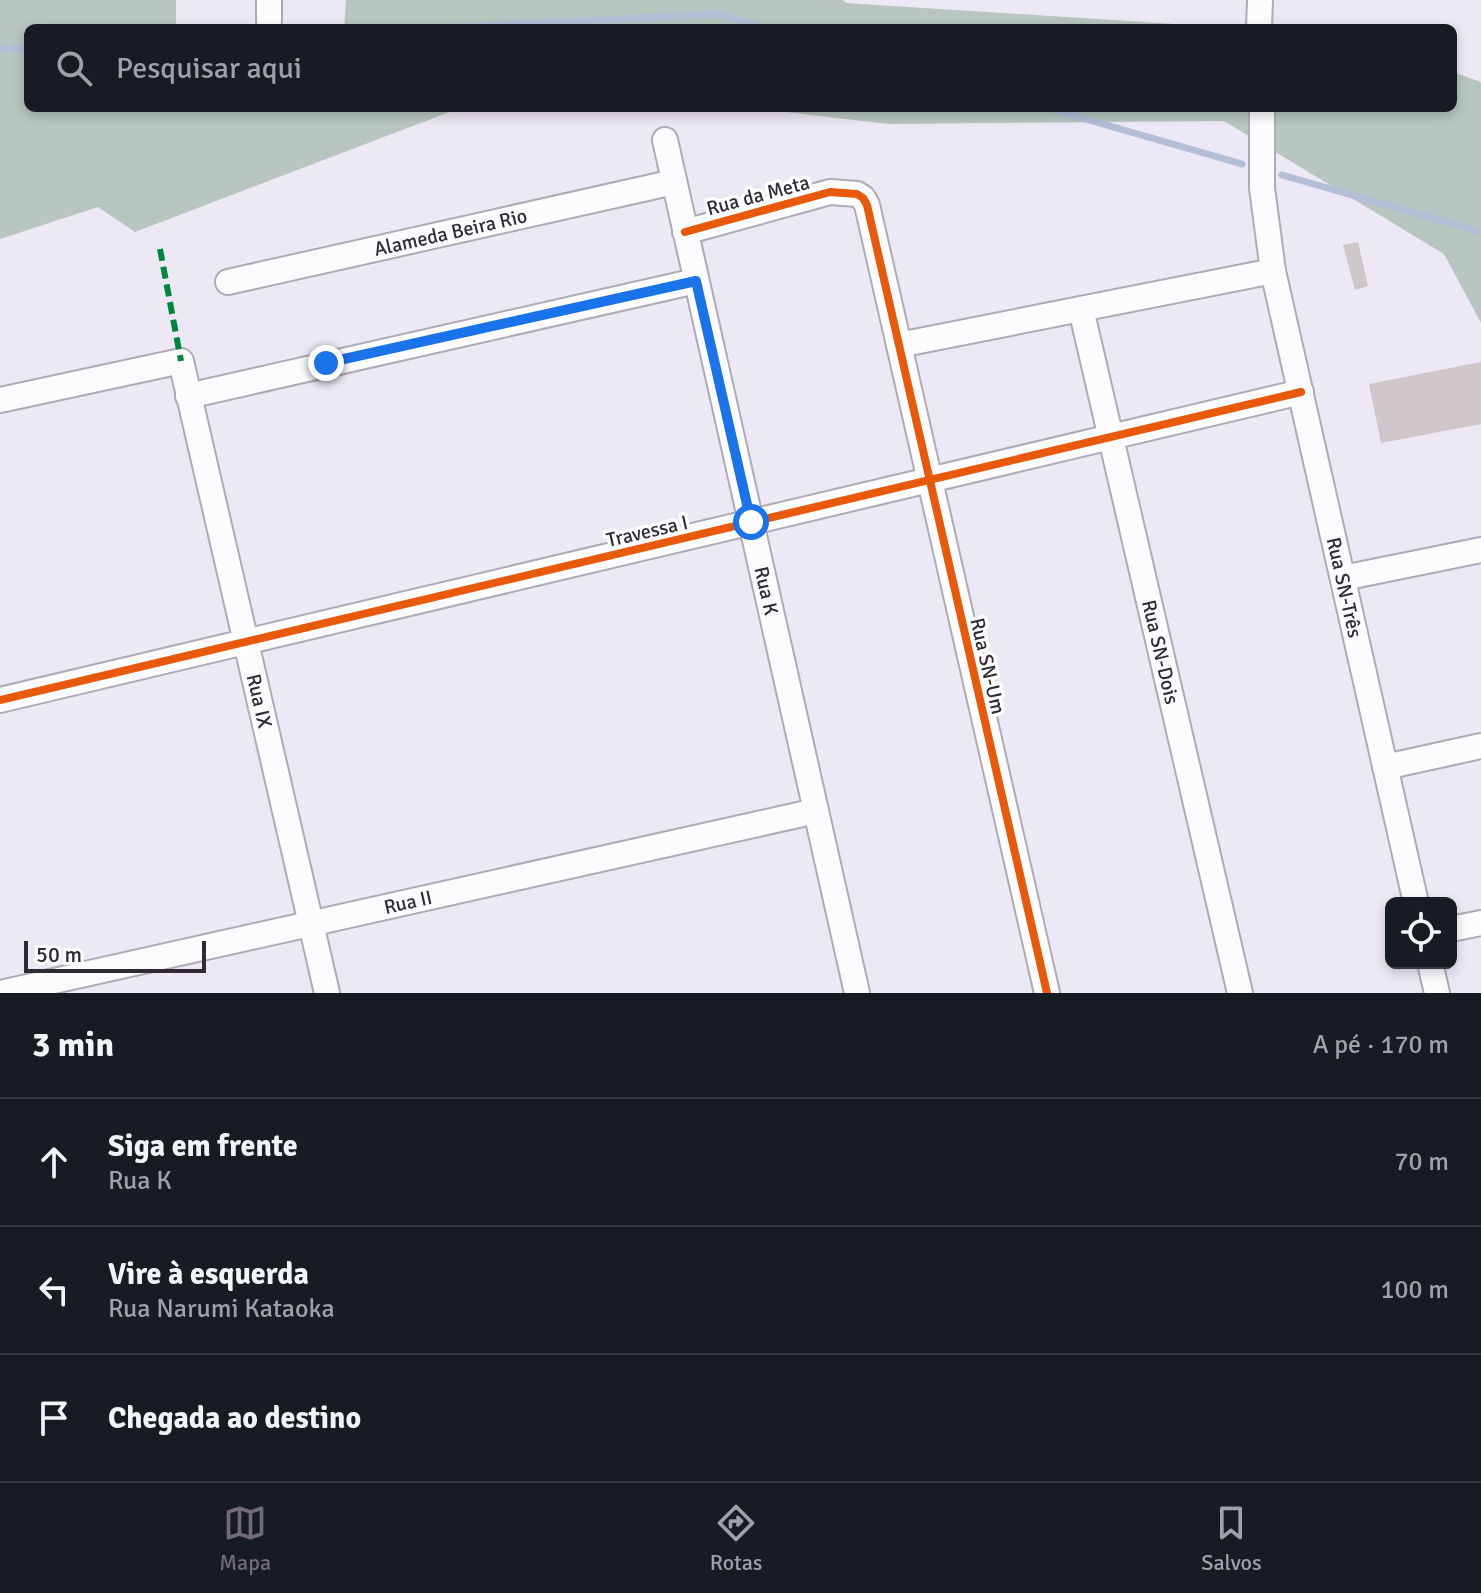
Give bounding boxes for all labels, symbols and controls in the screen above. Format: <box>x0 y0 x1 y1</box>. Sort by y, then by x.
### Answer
search box <box>24 24 1457 112</box>
icon: search <box>52 46 96 90</box>
text: Pesquisar aqui <box>116 50 302 87</box>
street label: Rua da Meta <box>704 170 812 221</box>
street label: Alameda Beira Rio <box>372 203 530 262</box>
route end <box>308 345 344 381</box>
route start <box>733 504 769 540</box>
street label: Travessa I <box>604 510 690 553</box>
street label: Rua SN-Três <box>1321 535 1368 640</box>
street label: Rua K <box>748 564 784 618</box>
street label: Rua SN-Dois <box>1136 597 1184 707</box>
street label: Rua SN-Um <box>964 616 1011 717</box>
street label: Rua IX <box>241 672 277 731</box>
street label: Rua II <box>382 885 435 920</box>
map controls <box>1385 897 1457 969</box>
button: locate <box>1385 897 1457 969</box>
scale bar <box>24 937 206 973</box>
text: 50 m <box>36 941 82 968</box>
text: 3 min <box>32 1024 114 1066</box>
text: A pé · 170 m <box>1313 1029 1449 1061</box>
text: Siga em frente <box>108 1128 298 1165</box>
icon: ahead <box>32 1140 76 1184</box>
text: 70 m <box>1394 1146 1449 1178</box>
text: Rua K <box>108 1165 172 1197</box>
text: Vire à esquerda <box>108 1256 309 1293</box>
icon: left <box>32 1268 76 1312</box>
text: 100 m <box>1380 1274 1449 1306</box>
text: Rua Narumi Kataoka <box>108 1293 335 1325</box>
icon: arrive <box>32 1396 76 1440</box>
text: Chegada ao destino <box>108 1400 361 1437</box>
tab: Mapa <box>219 1501 271 1576</box>
tab: Rotas <box>710 1501 762 1576</box>
tab: Salvos <box>1201 1501 1262 1576</box>

